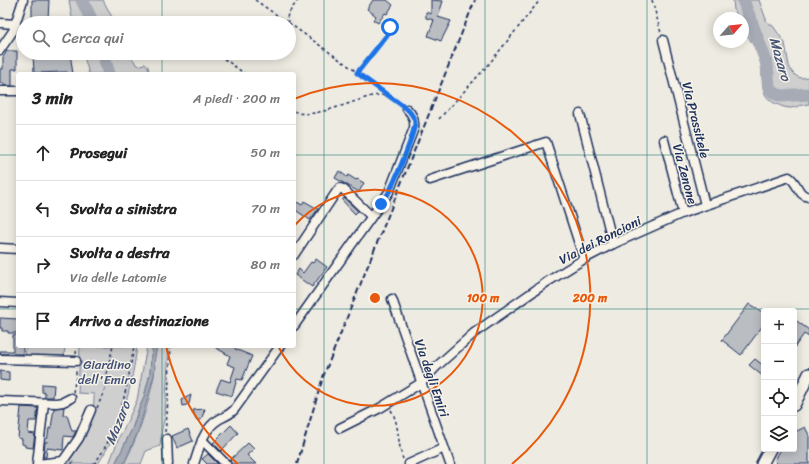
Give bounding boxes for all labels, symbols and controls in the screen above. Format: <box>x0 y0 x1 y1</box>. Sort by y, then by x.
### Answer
north arrow <box>713 12 749 48</box>
search box <box>16 16 296 60</box>
route start <box>381 18 399 36</box>
text: Cerca qui <box>62 25 124 51</box>
icon: search <box>30 27 52 49</box>
water label: Mazaro <box>762 34 798 85</box>
street label: Via Prassitele <box>675 79 717 161</box>
text: 3 min <box>32 83 73 113</box>
text: A piedi · 200 m <box>193 87 280 110</box>
text: Prosegui <box>70 140 127 166</box>
text: 50 m <box>250 141 280 164</box>
street label: Via Zenone <box>666 141 704 207</box>
icon: ahead <box>32 142 54 164</box>
route end <box>372 195 390 213</box>
text: Svolta a sinistra <box>70 196 177 222</box>
text: 70 m <box>251 197 280 220</box>
icon: left <box>32 198 54 220</box>
street label: Via dei Roncioni <box>555 209 646 271</box>
text: Svolta a destra <box>70 240 169 266</box>
text: 80 m <box>251 253 280 276</box>
icon: right <box>32 254 54 276</box>
text: Via delle Latomie <box>70 266 167 289</box>
text: 100 m <box>467 287 500 309</box>
text: 200 m <box>572 287 608 309</box>
centre of rings <box>368 291 382 305</box>
text: Arrivo a destinazione <box>70 308 209 334</box>
map controls <box>761 308 797 452</box>
button: + <box>761 308 797 344</box>
icon: arrive <box>32 310 54 332</box>
street label: Via degli Emiri <box>408 336 456 421</box>
button: − <box>761 344 797 380</box>
park label: Giardino dell'Emiro <box>78 353 137 391</box>
button: locate <box>761 380 797 416</box>
water label: Mazaro <box>98 397 138 448</box>
button: layers <box>761 416 797 452</box>

